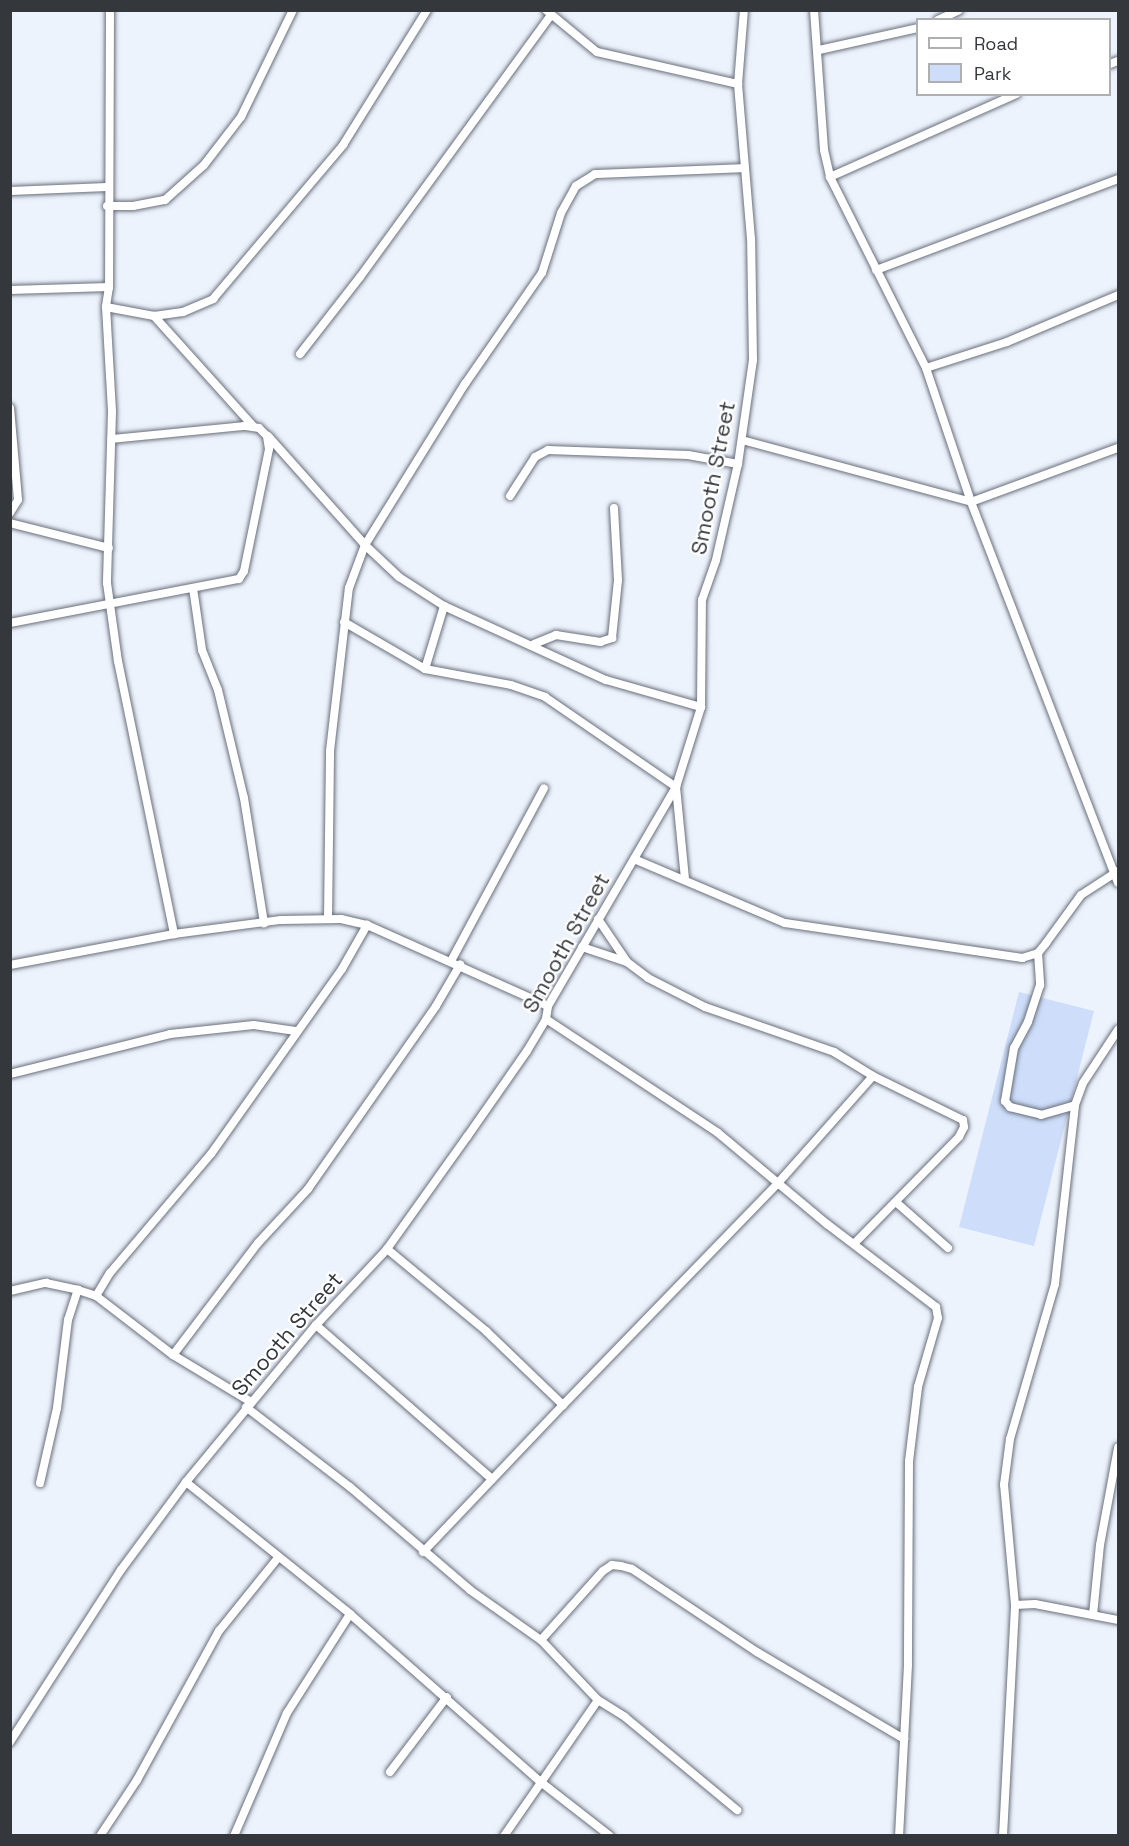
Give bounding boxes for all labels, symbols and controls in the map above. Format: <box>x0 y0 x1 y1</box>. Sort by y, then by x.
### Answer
legend <box>916 18 1111 96</box>
text: Road <box>974 32 1018 55</box>
text: Park <box>974 62 1011 85</box>
street label: Smooth Street <box>685 399 741 557</box>
street label: Smooth Street <box>517 869 615 1017</box>
street label: Smooth Street <box>226 1267 348 1401</box>

